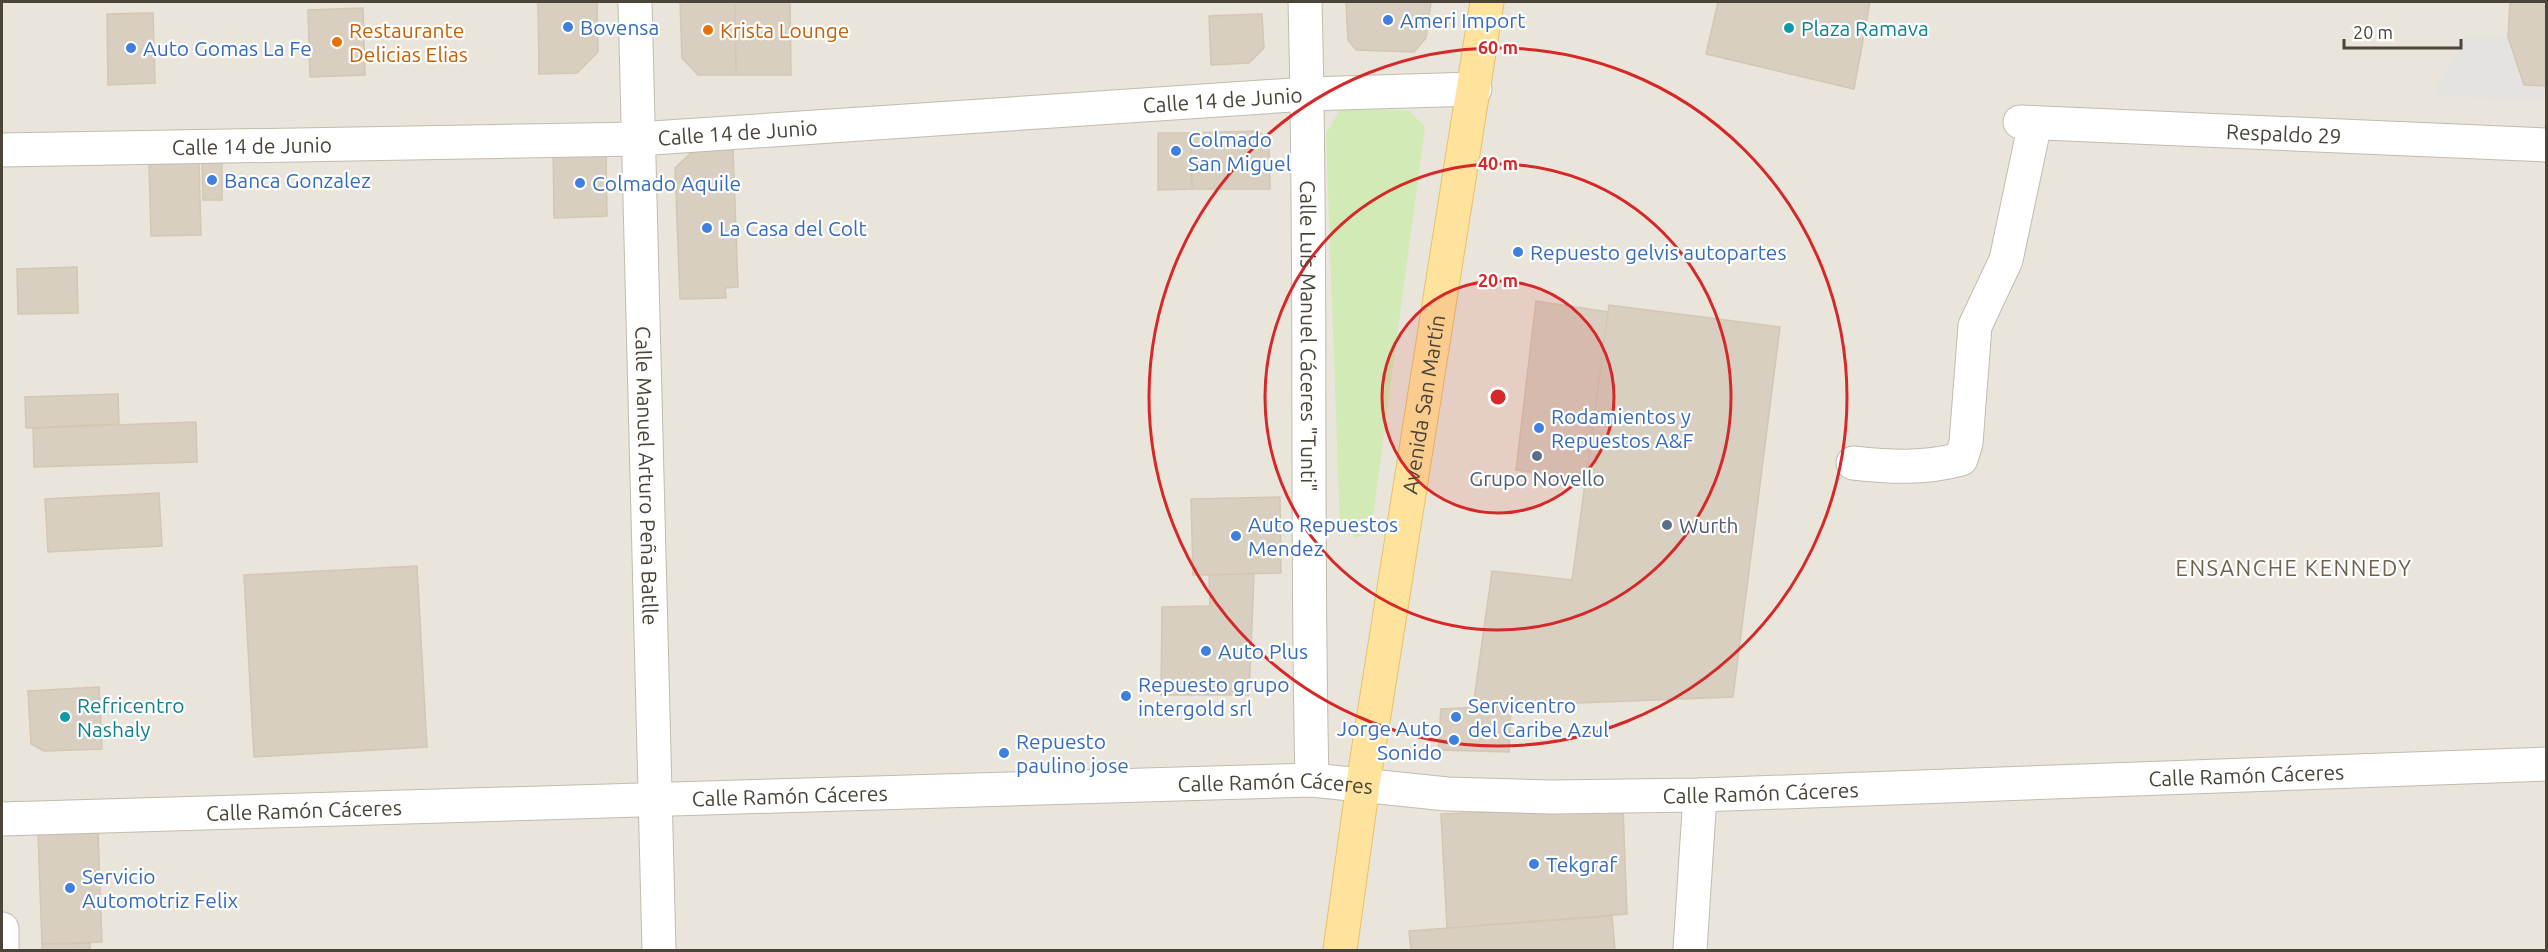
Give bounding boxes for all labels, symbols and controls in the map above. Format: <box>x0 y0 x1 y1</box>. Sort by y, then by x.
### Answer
place label: Ameri Import <box>1400 8 1526 32</box>
scale bar <box>2344 12 2461 50</box>
marker: Ameri Import <box>1381 13 1395 27</box>
place label: Bovensa <box>580 15 659 39</box>
place label: Plaza Ramava <box>1801 16 1929 40</box>
place label: Restaurante Delicias Elias <box>349 18 468 66</box>
place label: Krista Lounge <box>720 18 849 42</box>
marker: Bovensa <box>561 20 575 34</box>
marker: Plaza Ramava <box>1782 21 1796 35</box>
text: 20 m <box>2353 22 2393 42</box>
marker: Krista Lounge <box>701 23 715 37</box>
marker: Restaurante Delicias Elias <box>330 35 344 49</box>
place label: Auto Gomas La Fe <box>143 36 312 60</box>
text: 60 m <box>1478 37 1518 57</box>
marker: Auto Gomas La Fe <box>124 41 138 55</box>
street label: Calle 14 de Junio <box>1142 82 1303 117</box>
street label: Calle 14 de Junio <box>657 115 818 150</box>
street label: Respaldo 29 <box>2226 119 2342 148</box>
place label: Colmado San Miguel <box>1188 127 1291 175</box>
street label: Calle 14 de Junio <box>172 132 332 159</box>
marker: Colmado San Miguel <box>1169 144 1183 158</box>
text: 40 m <box>1478 153 1518 173</box>
place label: Banca Gonzalez <box>224 168 371 192</box>
place label: Colmado Aquile <box>592 171 741 195</box>
marker: Banca Gonzalez <box>205 173 219 187</box>
marker: Colmado Aquile <box>573 176 587 190</box>
street label: Calle Luis Manuel Cáceres "Tunti" <box>1296 180 1321 492</box>
place label: La Casa del Colt <box>719 216 867 240</box>
marker: La Casa del Colt <box>700 221 714 235</box>
place label: Repuesto gelvis autopartes <box>1530 240 1787 264</box>
marker: Repuesto gelvis autopartes <box>1511 245 1525 259</box>
text: 20 m <box>1478 270 1518 290</box>
street label: Avenida San Martín <box>1397 313 1449 496</box>
street label: Calle Manuel Arturo Peña Batlle <box>631 326 663 626</box>
centre of rings <box>1488 387 1508 407</box>
place label: Rodamientos y Repuestos A&F <box>1551 404 1693 452</box>
marker: Rodamientos y Repuestos A&F <box>1532 421 1546 435</box>
marker: Grupo Novello <box>1530 449 1544 463</box>
place label: Grupo Novello <box>1469 466 1605 490</box>
place label: Auto Repuestos Mendez <box>1248 512 1398 560</box>
place label: Wurth <box>1679 513 1738 537</box>
marker: Wurth <box>1660 518 1674 532</box>
marker: Auto Repuestos Mendez <box>1229 529 1243 543</box>
district label: ENSANCHE KENNEDY <box>2176 555 2412 580</box>
place label: Auto Plus <box>1218 639 1308 663</box>
marker: Auto Plus <box>1199 644 1213 658</box>
place label: Repuesto grupo intergold srl <box>1138 672 1290 720</box>
marker: Repuesto grupo intergold srl <box>1119 689 1133 703</box>
place label: Refricentro Nashaly <box>77 693 184 741</box>
place label: Servicentro del Caribe Azul <box>1468 693 1609 741</box>
marker: Refricentro Nashaly <box>58 710 72 724</box>
marker: Servicentro del Caribe Azul <box>1449 710 1463 724</box>
place label: Jorge Auto Sonido <box>1337 716 1442 764</box>
place label: Repuesto paulino jose <box>1016 729 1129 777</box>
marker: Jorge Auto Sonido <box>1447 733 1461 747</box>
marker: Repuesto paulino jose <box>997 746 1011 760</box>
street label: Calle Ramón Cáceres <box>2148 759 2345 791</box>
street label: Calle Ramón Cáceres <box>1177 768 1374 798</box>
street label: Calle Ramón Cáceres <box>1663 777 1859 808</box>
street label: Calle Ramón Cáceres <box>691 781 888 810</box>
street label: Calle Ramón Cáceres <box>206 795 402 825</box>
place label: Tekgraf <box>1546 852 1618 876</box>
marker: Tekgraf <box>1527 857 1541 871</box>
place label: Servicio Automotriz Felix <box>82 864 239 912</box>
marker: Servicio Automotriz Felix <box>63 881 77 895</box>

